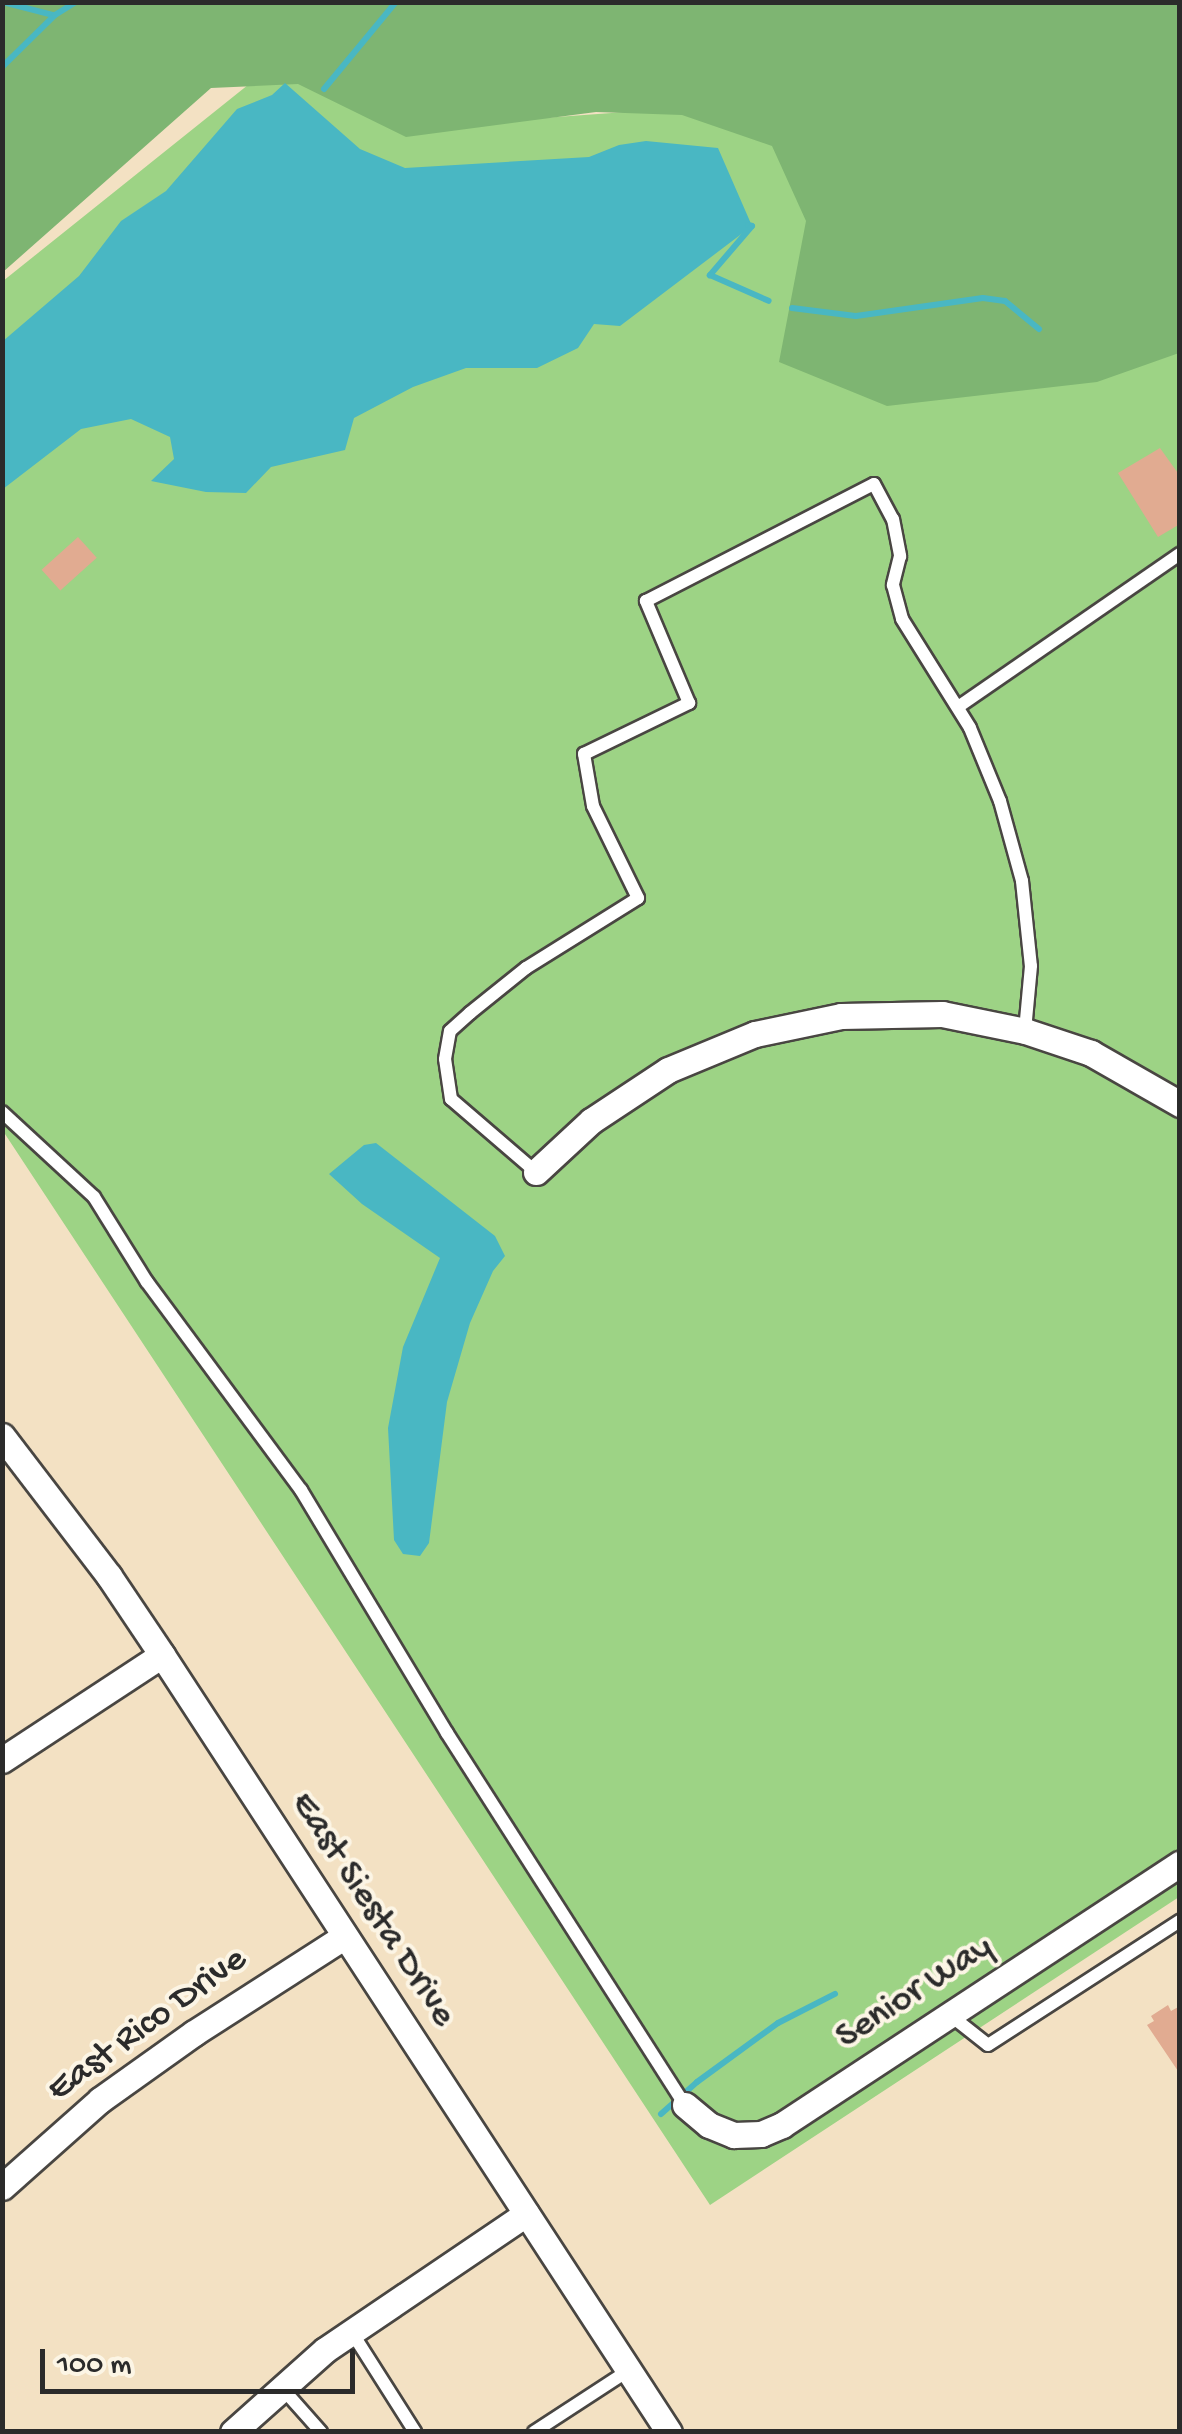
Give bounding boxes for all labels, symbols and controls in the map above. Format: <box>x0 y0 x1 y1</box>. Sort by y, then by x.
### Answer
street label: East Siesta Drive <box>279 1784 465 2036</box>
street label: Senior Way <box>828 1925 1002 2061</box>
street label: East Rico Drive <box>39 1938 257 2114</box>
scale bar <box>45 2329 360 2391</box>
text: 100 m <box>57 2349 132 2384</box>

